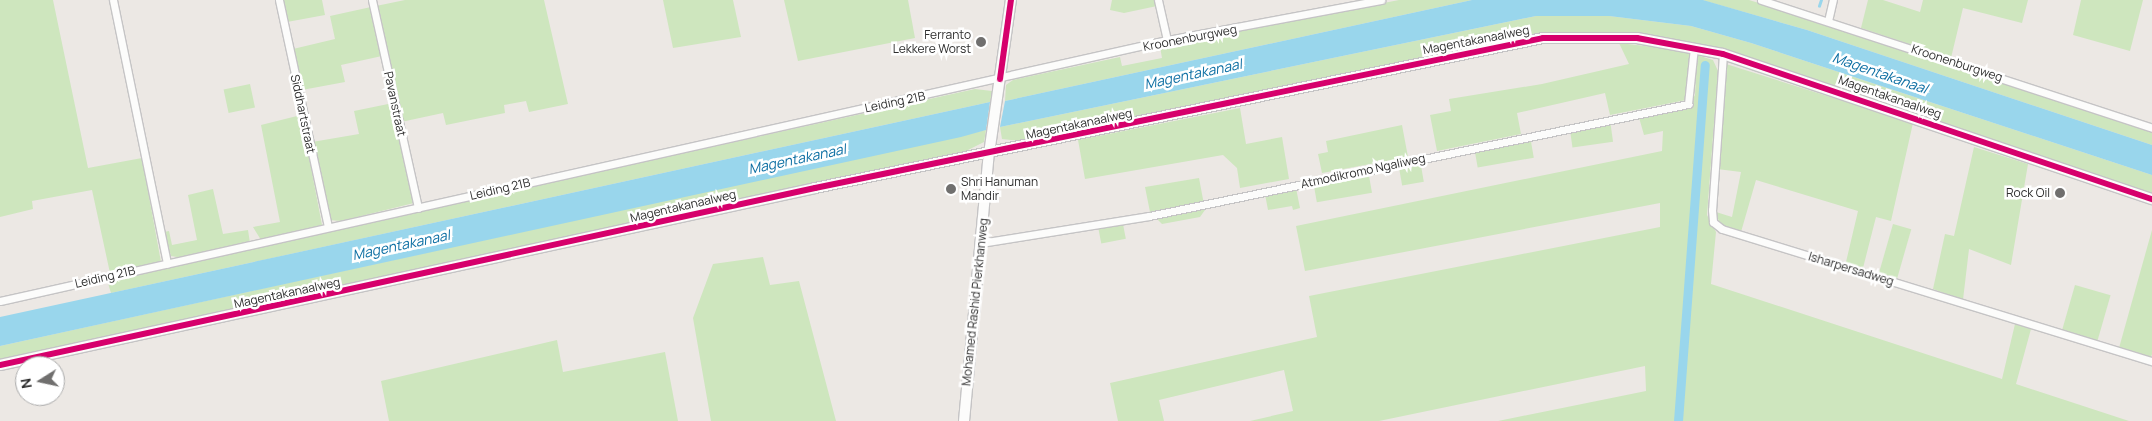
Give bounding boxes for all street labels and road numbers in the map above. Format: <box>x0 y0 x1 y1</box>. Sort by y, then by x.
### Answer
street label: Kroonenburgweg <box>1142 22 1238 54</box>
street label: Magentakanaalweg <box>1421 23 1531 57</box>
street label: Kroonenburgweg <box>1910 41 2004 85</box>
street label: Pavanstraat <box>381 70 409 138</box>
street label: Siddhartstraat <box>288 73 318 155</box>
street label: Magentakanaalweg <box>1836 73 1944 121</box>
street label: Leiding 21B <box>863 89 927 115</box>
street label: Magentakanaalweg <box>1025 106 1133 142</box>
street label: Atmodikromo Ngaliweg <box>1299 151 1427 191</box>
street label: Leiding 21B <box>468 175 532 203</box>
street label: Magentakanaalweg <box>629 187 737 225</box>
street label: Mohamed Rashid Pierkhanweg <box>959 217 991 387</box>
street label: Isharpersadweg <box>1807 249 1895 289</box>
street label: Leiding 21B <box>73 263 137 291</box>
street label: Magentakanaalweg <box>233 275 341 311</box>

